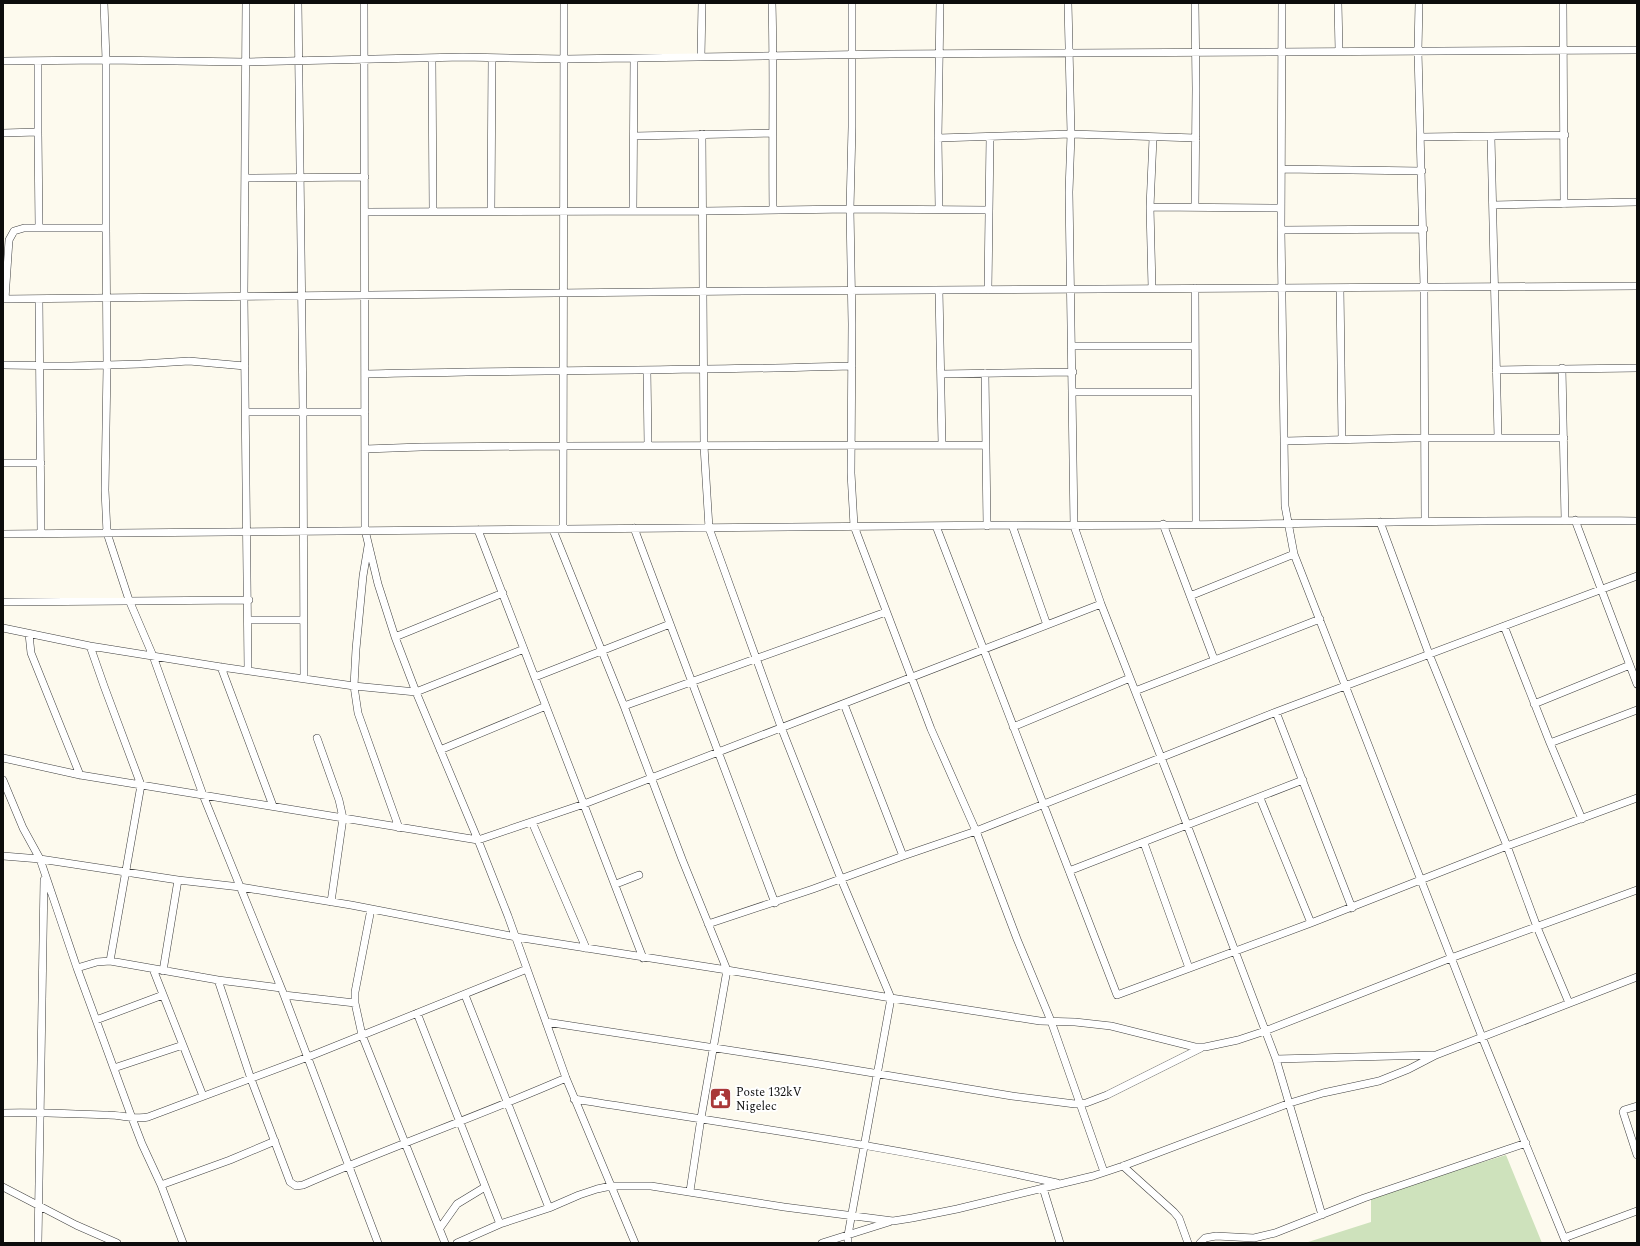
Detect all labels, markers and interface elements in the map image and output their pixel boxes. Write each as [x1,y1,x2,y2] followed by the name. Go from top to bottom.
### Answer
[736,1083,802,1116] place label: Poste 132kV Nigelec
[708,1086,734,1112] public building icon: Poste 132kV Nigelec

